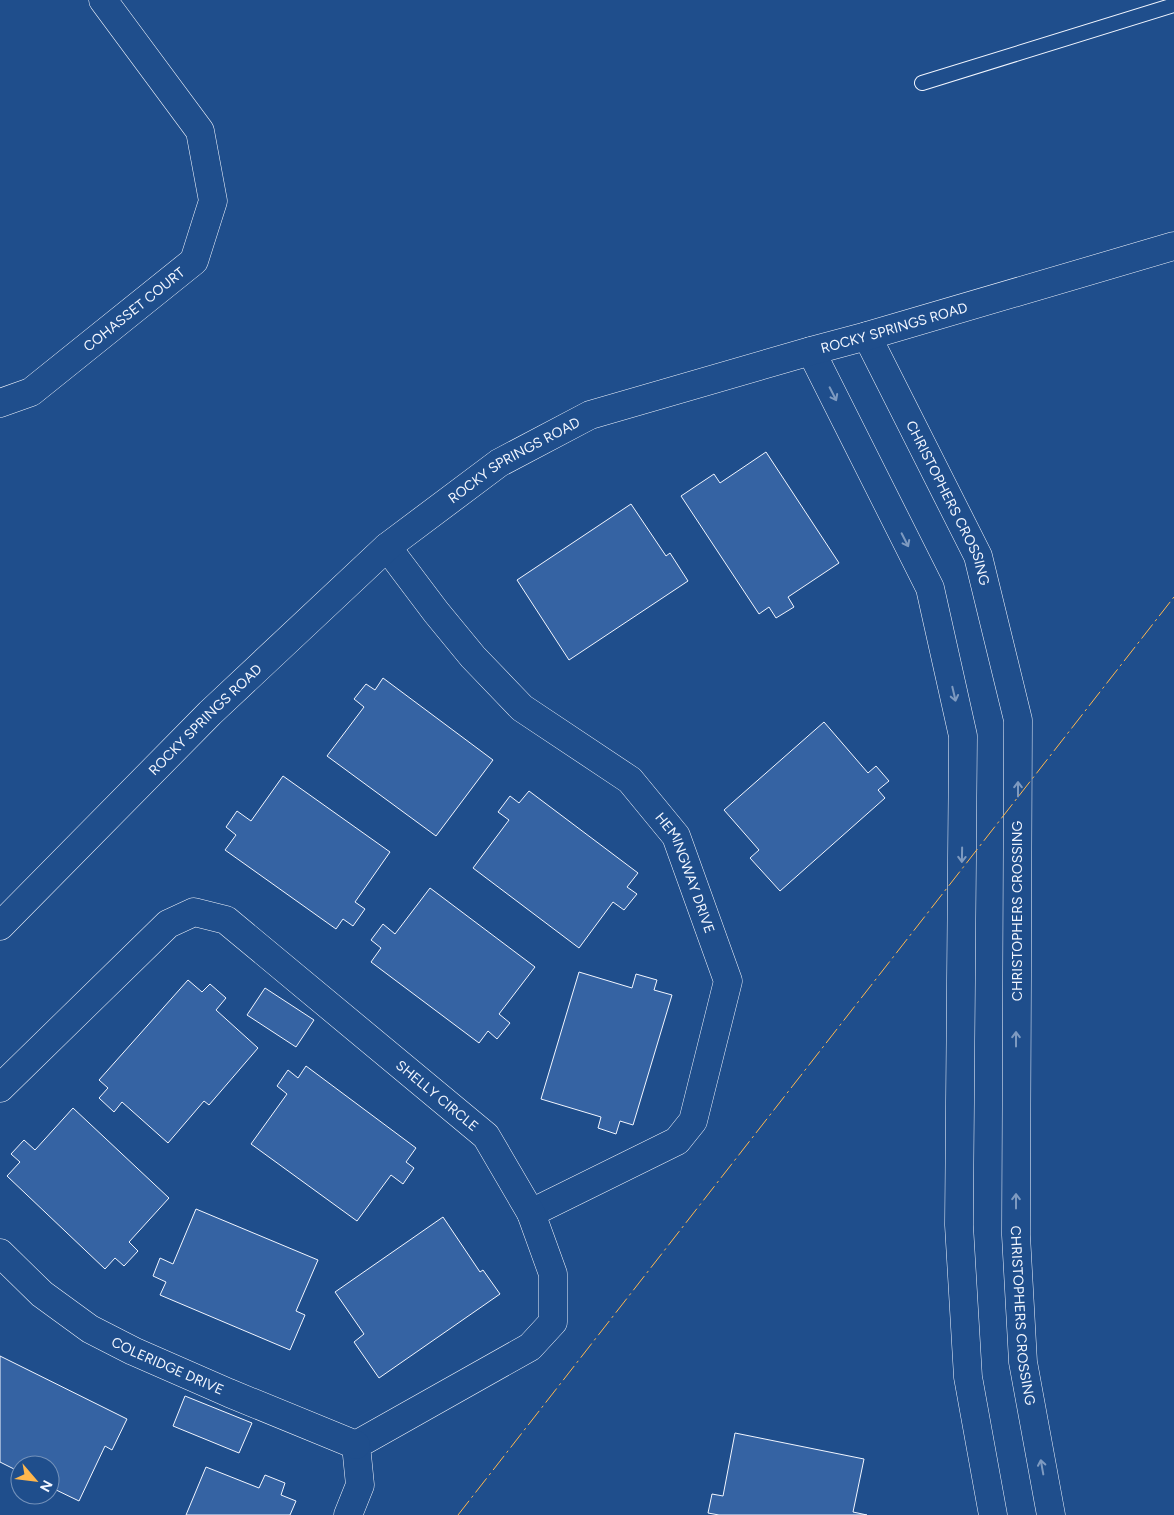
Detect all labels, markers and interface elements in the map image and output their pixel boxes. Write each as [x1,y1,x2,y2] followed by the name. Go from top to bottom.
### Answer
[80,264,189,355] street label: COHASSET COURT
[819,299,970,357] street label: ROCKY SPRINGS ROAD
[829,386,838,401] one-way arrow
[445,414,583,507] street label: ROCKY SPRINGS ROAD
[902,418,993,587] street label: CHRISTOPHERS CROSSING
[901,532,911,547] one-way arrow
[145,661,266,779] street label: ROCKY SPRINGS ROAD
[950,685,959,701] one-way arrow
[1013,781,1023,798] one-way arrow
[651,809,718,936] street label: HEMINGWAY DRIVE
[1009,821,1026,1001] street label: CHRISTOPHERS CROSSING
[957,846,967,863] one-way arrow
[1011,1031,1021,1048] one-way arrow
[392,1057,482,1135] street label: SHELLY CIRCLE
[1011,1194,1021,1210] one-way arrow
[1007,1226,1039,1407] street label: CHRISTOPHERS CROSSING
[108,1333,226,1399] street label: COLERIDGE DRIVE
[10,1455,60,1505] north arrow
[1036,1459,1046,1475] one-way arrow
[36,1477,56,1495] text: N

